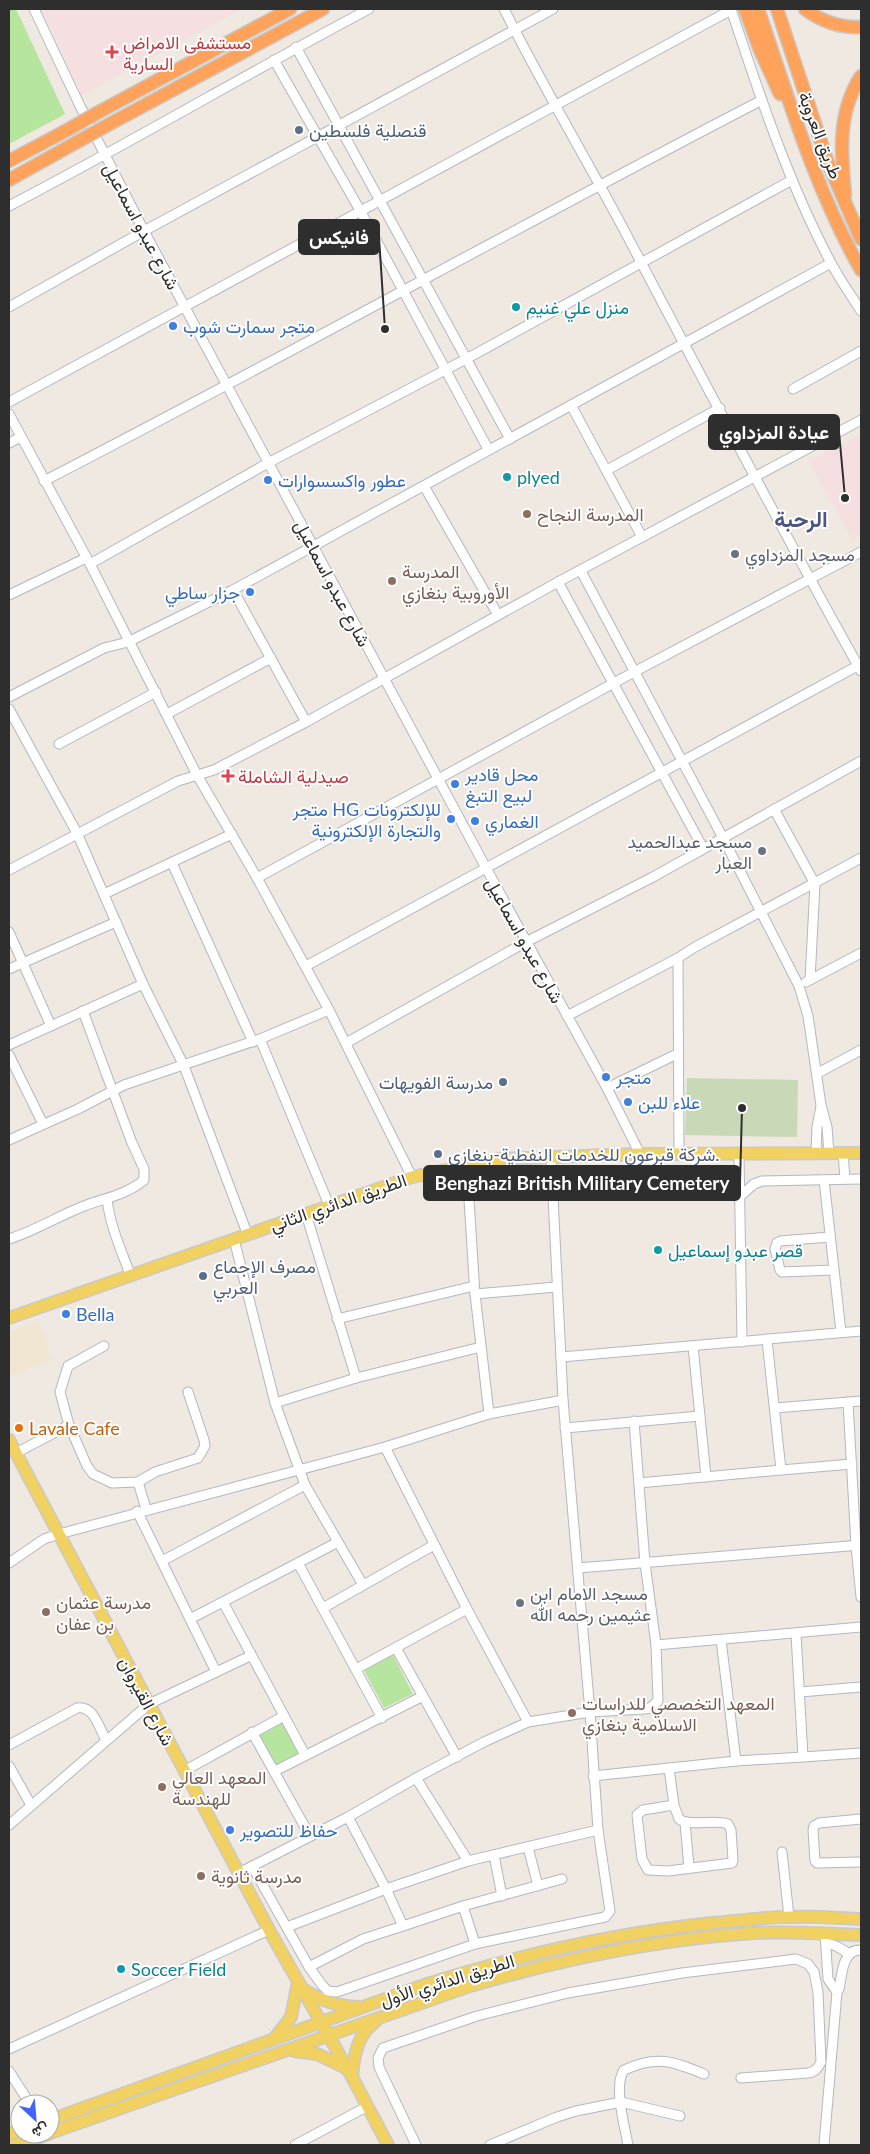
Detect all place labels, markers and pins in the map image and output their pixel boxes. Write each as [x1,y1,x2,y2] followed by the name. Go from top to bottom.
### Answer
[123,31,251,75] place label: مستشفى الامراض السارية
[105,45,119,59] marker: مستشفى الامراض السارية
[309,119,426,142] place label: قنصلية فلسطين
[293,124,305,136] marker: قنصلية فلسطين
[299,220,379,254] callout: فانيكس
[526,296,629,323] place label: منزل علي غنيم
[510,301,522,313] marker: منزل علي غنيم
[183,315,315,338] place label: متجر سمارت شوب
[167,320,179,332] marker: متجر سمارت شوب
[709,415,839,449] callout: عيادة المزداوي
[517,466,560,488] place label: plyed
[278,469,406,492] place label: عطور واكسسوارات
[501,471,513,483] marker: plyed
[262,474,274,486] marker: عطور واكسسوارات
[537,503,644,527] place label: المدرسة النجاح
[521,508,533,520] marker: المدرسة النجاح
[745,543,855,570] place label: مسجد المزداوي
[729,548,741,560] marker: مسجد المزداوي
[402,560,509,608] place label: المدرسة الأوروبية بنغازي
[386,575,398,587] marker: المدرسة الأوروبية بنغازي
[165,581,240,608] place label: جزار ساطي
[244,586,256,598] marker: جزار ساطي
[464,763,538,808] place label: محل قادير لبيع التبغ
[238,765,349,787] place label: صيدلية الشاملة
[222,770,234,782] marker: صيدلية الشاملة
[449,778,461,790] marker: محل قادير لبيع التبغ
[291,798,441,843] place label: متجر HG للإلكترونات والتجارة الإلكترونية
[485,810,539,837] place label: الغماري
[445,813,457,825] marker: متجر HG للإلكترونات والتجارة الإلكترونية
[469,815,481,827] marker: الغماري
[628,830,752,874] place label: مسجد عبدالحميد العبار
[756,845,768,857] marker: مسجد عبدالحميد العبار
[615,1066,651,1089] place label: متجر
[379,1071,493,1094] place label: مدرسة الفويهات
[600,1071,612,1083] marker: متجر
[497,1076,509,1088] marker: مدرسة الفويهات
[638,1091,700,1114] place label: علاء للبن
[622,1096,634,1108] marker: علاء للبن
[448,1143,720,1170] place label: شركة قبرعون للخدمات النفطية-بنغازي.
[432,1148,444,1160] marker: شركة قبرعون للخدمات النفطية-بنغازي.
[424,1166,740,1200] callout: Benghazi British Military Cemetery
[668,1239,803,1263] place label: قصر عبدو إسماعيل
[652,1244,664,1256] marker: قصر عبدو إسماعيل
[213,1255,316,1303] place label: مصرف الإجماع العربي
[197,1270,209,1282] marker: مصرف الإجماع العربي
[76,1303,114,1325] place label: Bella
[60,1308,72,1320] marker: Bella
[29,1417,120,1439] place label: Lavale Cafe
[13,1422,25,1434] marker: Lavale Cafe
[530,1582,651,1626] place label: مسجد الامام ابن عثيمين رحمه الله
[56,1591,151,1635] place label: مدرسة عثمان بن عفان
[514,1597,526,1609] marker: مسجد الامام ابن عثيمين رحمه الله
[40,1606,52,1618] marker: مدرسة عثمان بن عفان
[582,1692,775,1740] place label: المعهد التخصصي للدراسات الاسلامية بنغازي
[566,1707,578,1719] marker: المعهد التخصصي للدراسات الاسلامية بنغازي
[172,1766,266,1810] place label: المعهد العالي للهندسة
[156,1781,168,1793] marker: المعهد العالي للهندسة
[239,1819,338,1842] place label: حفاظ للتصوير
[224,1824,236,1836] marker: حفاظ للتصوير
[211,1865,302,1888] place label: مدرسة ثانوية
[195,1870,207,1882] marker: مدرسة ثانوية
[131,1958,226,1980] place label: Soccer Field
[115,1963,127,1975] marker: Soccer Field

